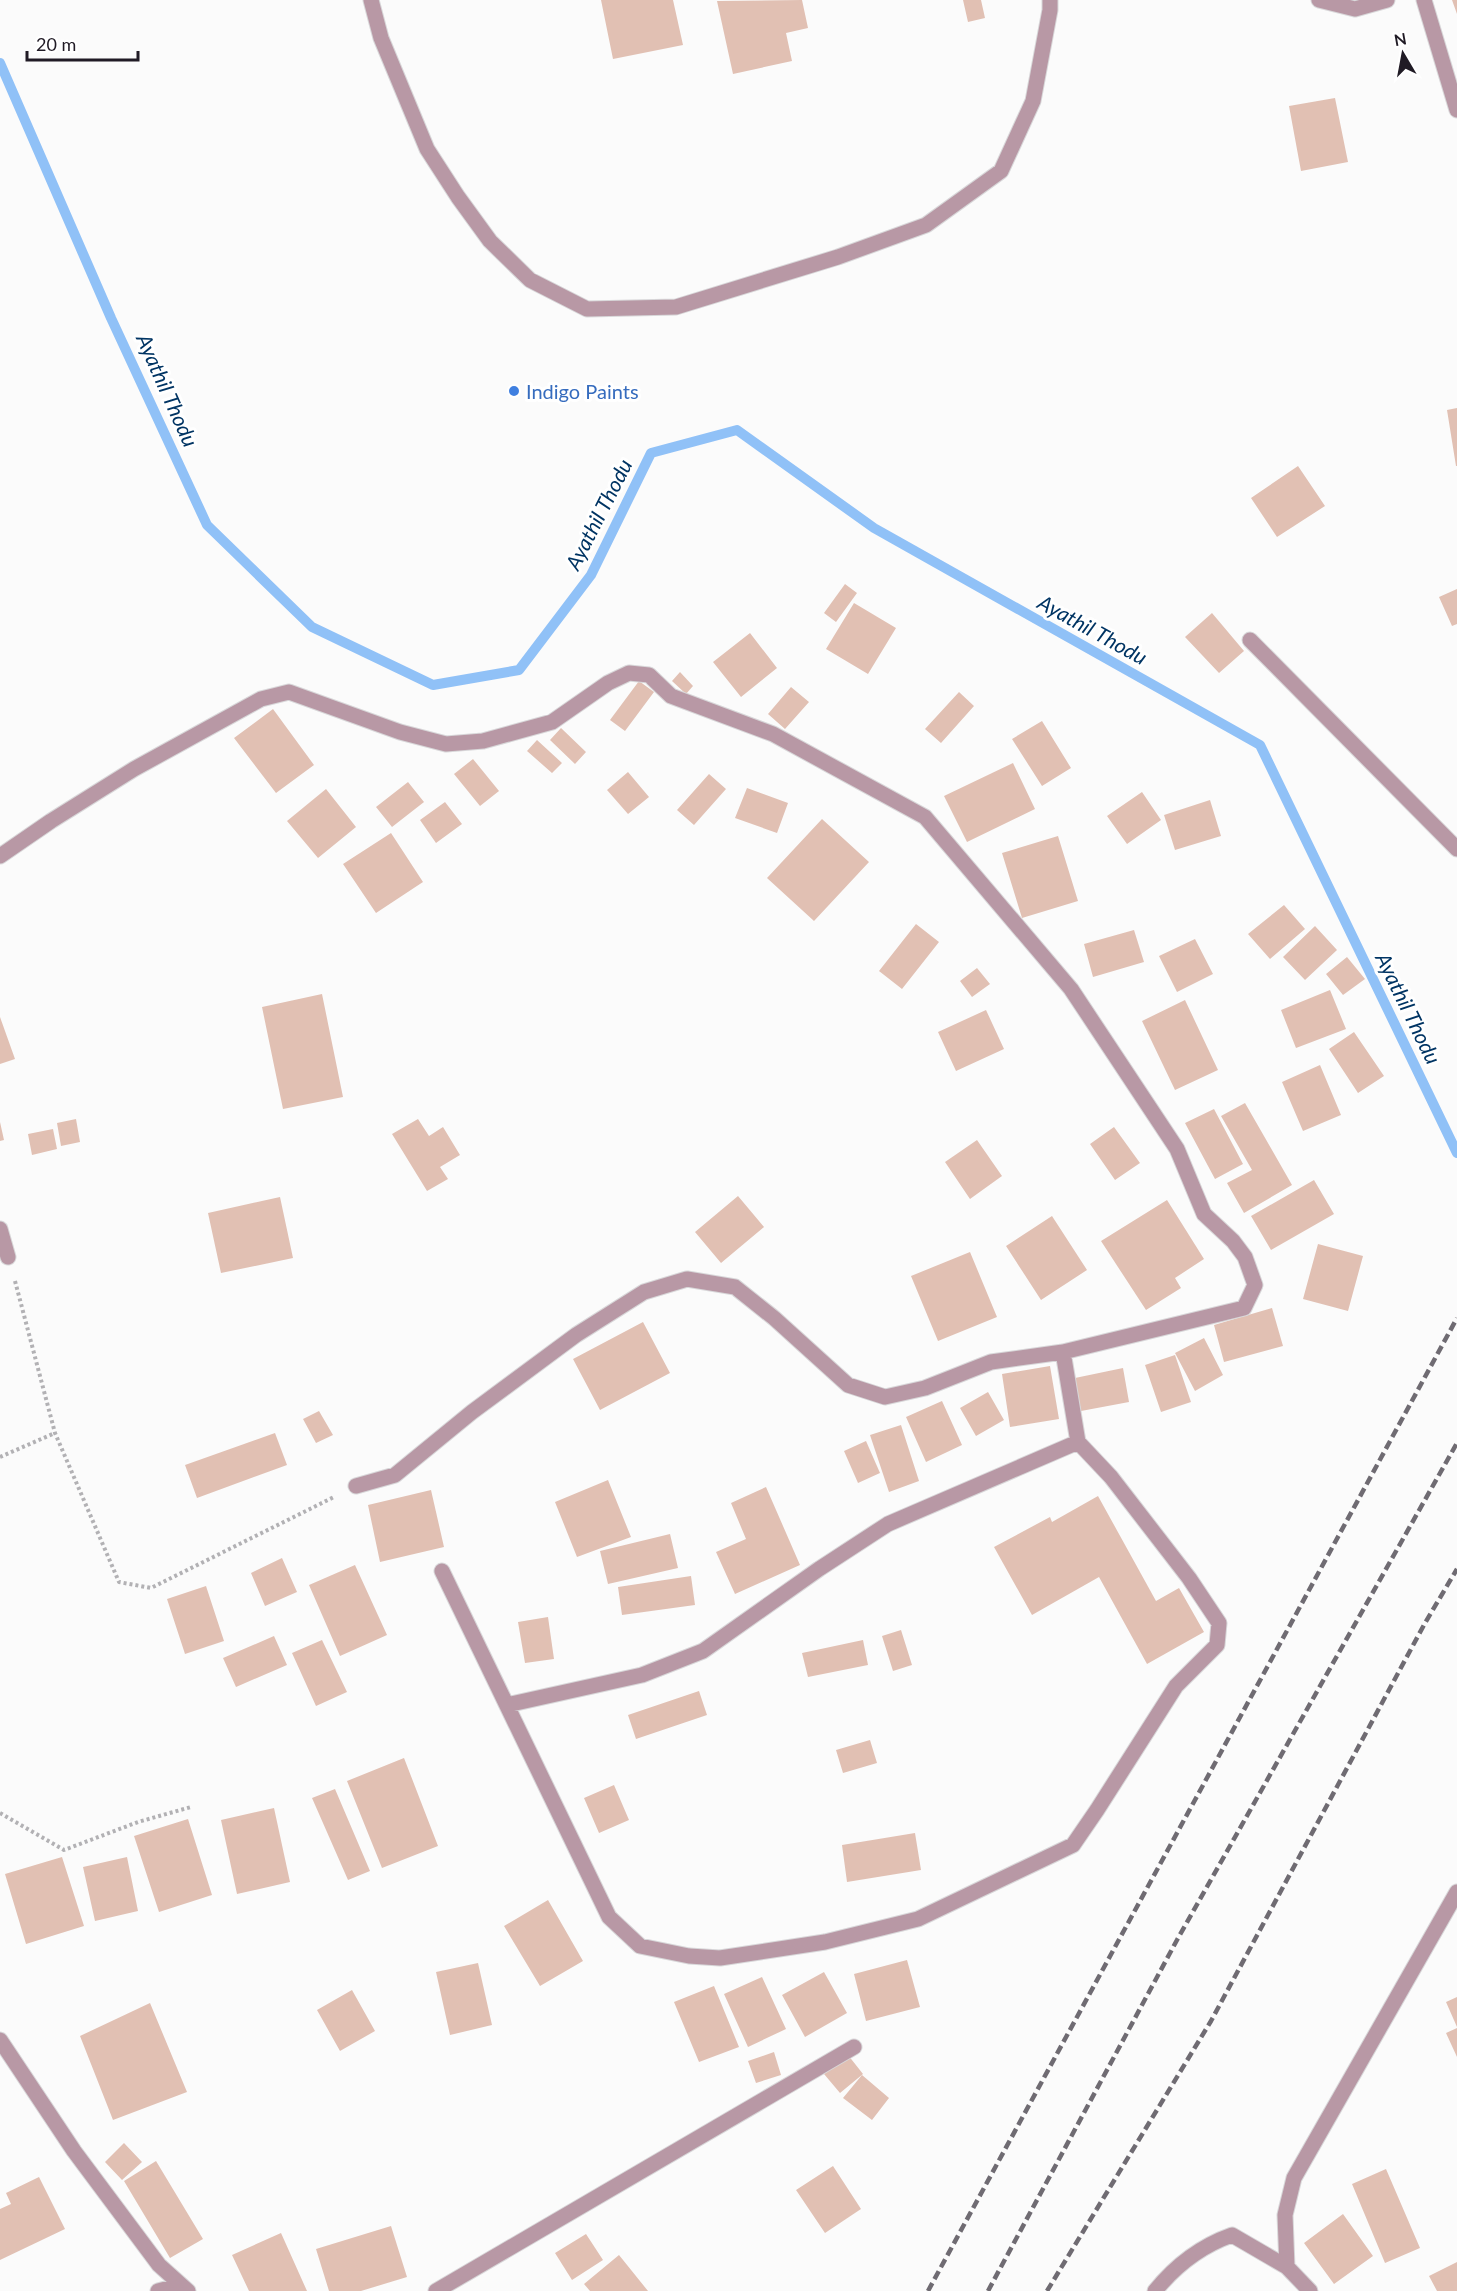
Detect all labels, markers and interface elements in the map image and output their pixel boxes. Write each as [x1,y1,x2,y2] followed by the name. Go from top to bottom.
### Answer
[27,24,138,62] scale bar
[1373,24,1433,84] north arrow
[1393,28,1408,49] text: N
[36,33,76,55] text: 20 m
[132,329,204,450] water label: Ayathil Thodu
[526,379,639,403] place label: Indigo Paints
[507,384,521,398] marker: Indigo Paints
[559,454,637,574] water label: Ayathil Thodu
[1033,588,1152,669] water label: Ayathil Thodu
[1371,947,1447,1068] water label: Ayathil Thodu

